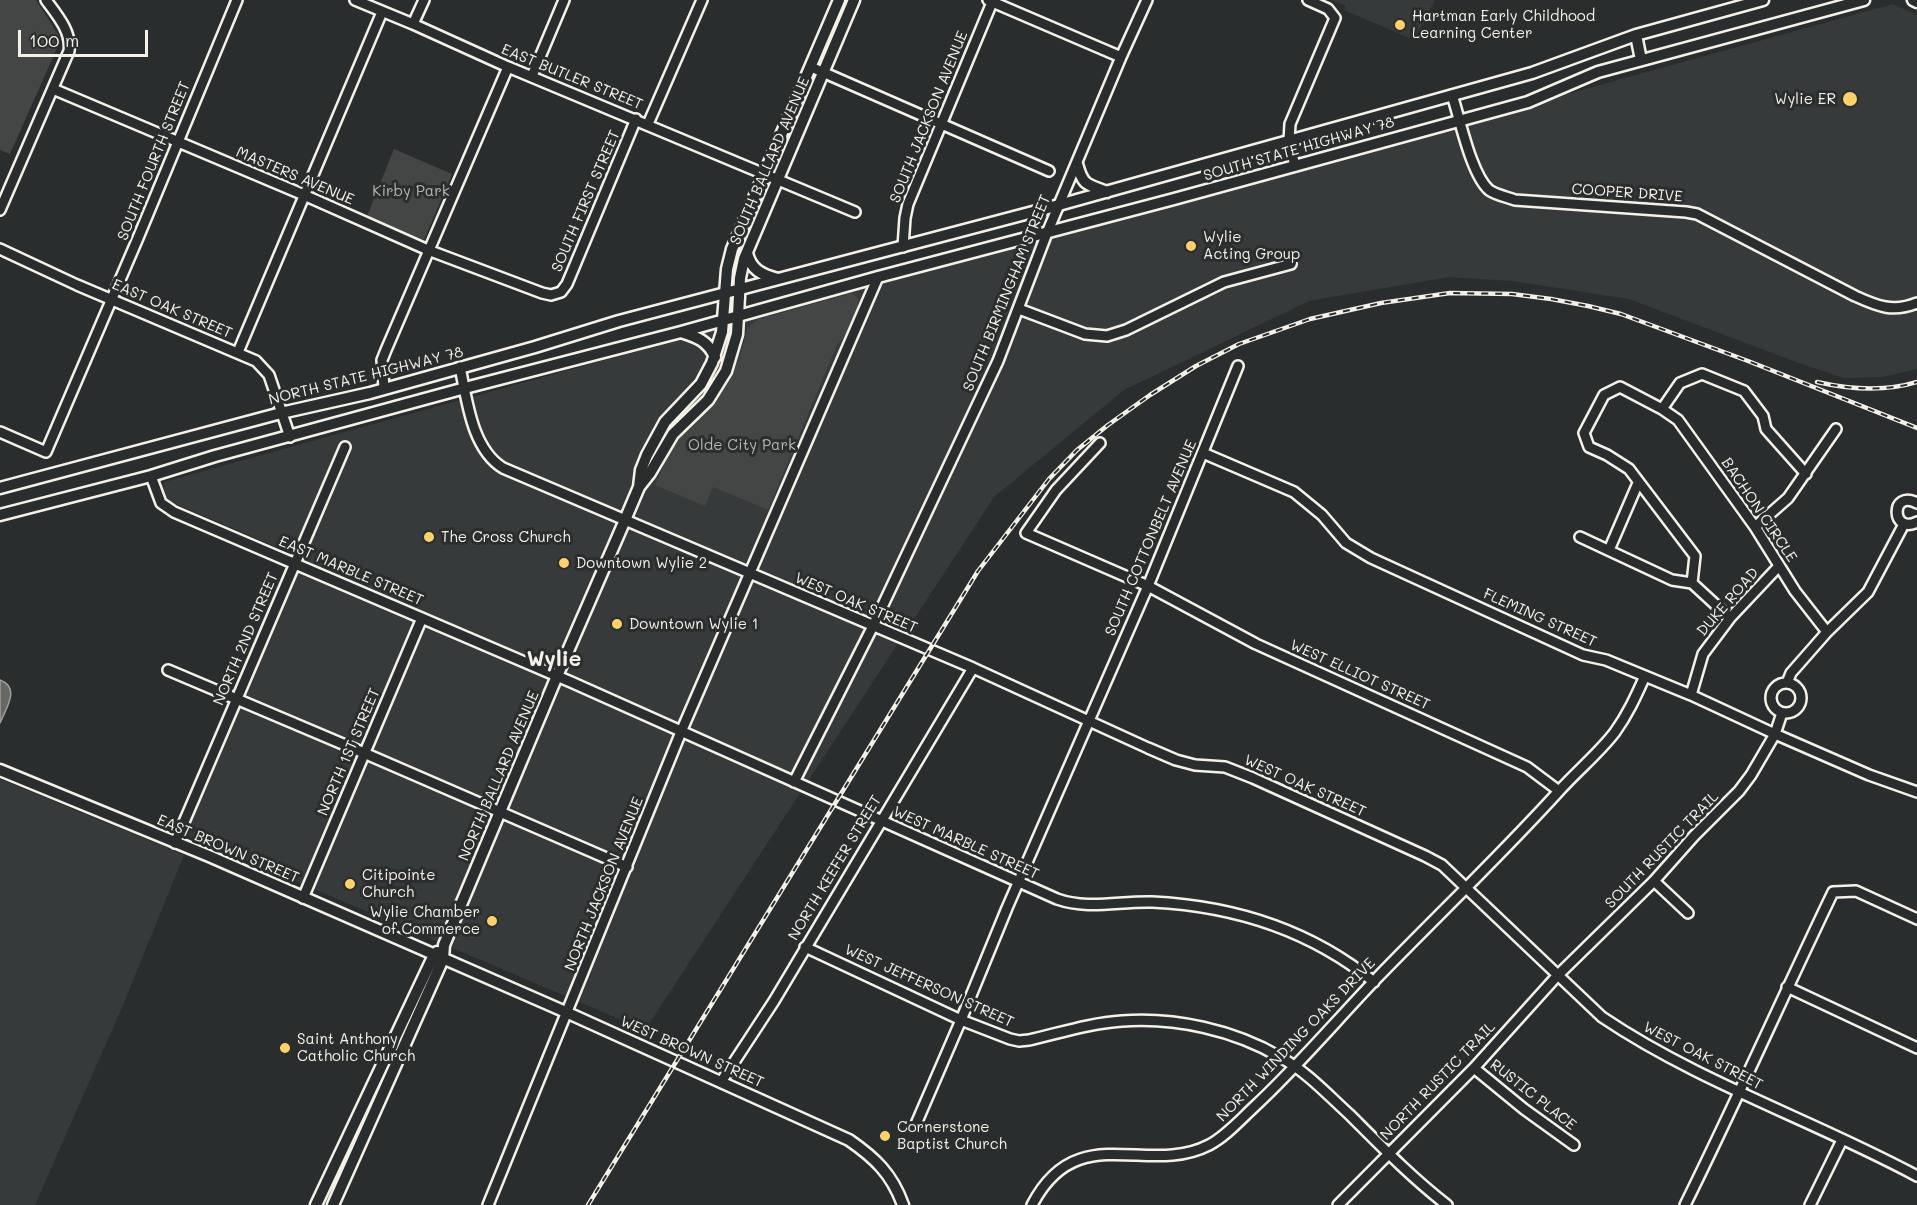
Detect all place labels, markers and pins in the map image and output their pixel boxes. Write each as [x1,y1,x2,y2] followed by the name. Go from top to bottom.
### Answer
[1412,7,1595,42] place label: Hartman Early Childhood Learning Center
[1393,18,1407,32] marker: Hartman Early Childhood Learning Center
[1774,90,1836,108] place label: Wylie ER
[1841,90,1859,108] marker: Wylie ER
[1203,228,1300,263] place label: Wylie Acting Group
[1184,239,1198,253] marker: Wylie Acting Group
[441,528,571,546] place label: The Cross Church
[422,530,436,544] marker: The Cross Church
[576,554,707,572] place label: Downtown Wylie 2
[557,556,571,570] marker: Downtown Wylie 2
[629,615,759,633] place label: Downtown Wylie 1
[610,617,624,631] marker: Downtown Wylie 1
[362,866,435,901] place label: Citipointe Church
[343,877,357,891] marker: Citipointe Church
[370,903,480,938] place label: Wylie Chamber of Commerce
[485,914,499,928] marker: Wylie Chamber of Commerce
[297,1030,415,1065] place label: Saint Anthony Catholic Church
[278,1041,292,1055] marker: Saint Anthony Catholic Church
[897,1118,1007,1153] place label: Cornerstone Baptist Church
[878,1129,892,1143] marker: Cornerstone Baptist Church

